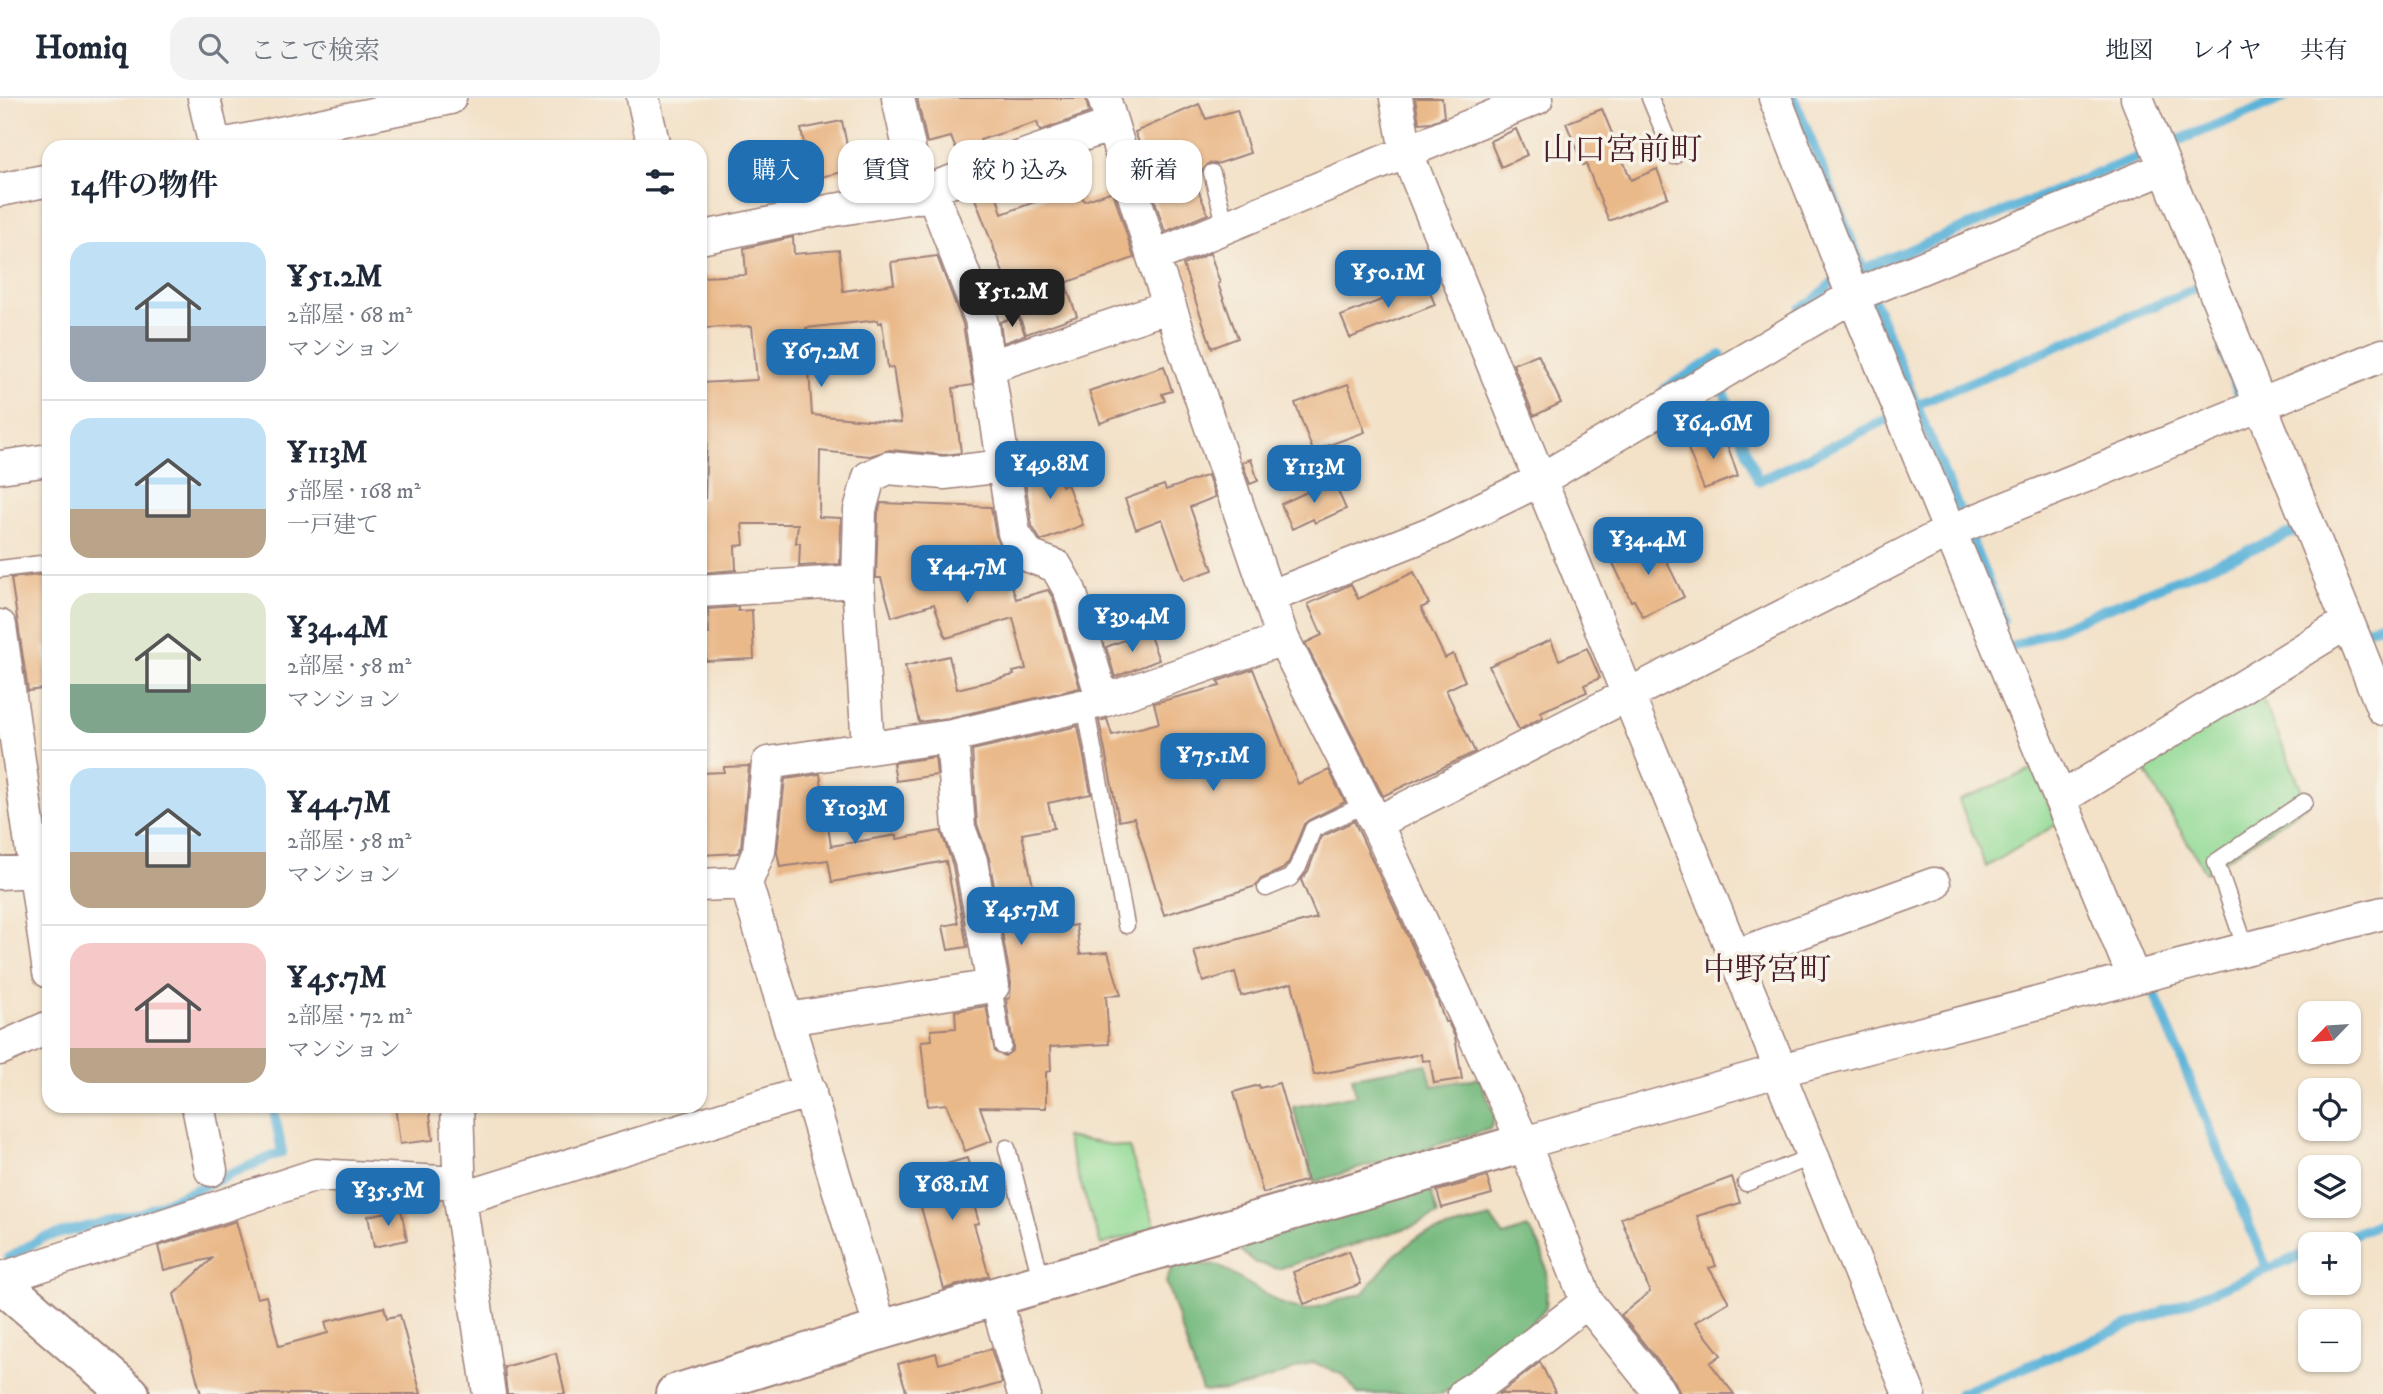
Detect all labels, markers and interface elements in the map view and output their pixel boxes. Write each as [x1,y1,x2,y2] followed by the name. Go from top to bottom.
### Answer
[170,17,660,80] search box
[35,28,128,69] text: Homiq
[194,29,232,67] icon: search
[250,35,380,68] text: ここで検索
[2105,36,2153,66] text: 地図
[2191,36,2262,66] text: レイヤ
[2300,36,2348,66] text: 共有
[1542,131,1702,171] district label: 山口宮前町
[728,140,824,203] chip: 購入
[838,140,934,203] chip: 賃貸
[948,140,1092,203] chip: 絞り込み
[1106,140,1202,203] chip: 新着
[641,163,679,201] icon: filters
[70,168,218,205] text: 14件の物件
[1331,250,1445,310] pin: ¥50.1M
[1351,258,1425,287] text: ¥50.1M
[287,259,382,296] text: ¥51.2M
[126,270,210,354] icon: home
[955,270,1069,329] pin: ¥51.2M
[975,277,1049,306] text: ¥51.2M
[287,301,412,330] text: 2部屋 · 68 m²
[764,330,878,389] pin: ¥67.2M
[287,335,401,364] text: マンション
[782,337,860,366] text: ¥67.2M
[1656,402,1770,461] pin: ¥64.6M
[1673,409,1753,438] text: ¥64.6M
[287,435,368,472] text: ¥113M
[993,442,1107,501] pin: ¥49.8M
[126,446,210,530] icon: home
[1265,446,1363,505] pin: ¥113M
[1011,449,1089,478] text: ¥49.8M
[1283,453,1345,482] text: ¥113M
[287,477,421,506] text: 5部屋 · 168 m²
[287,511,379,540] text: 一戸建て
[1591,518,1705,577] pin: ¥34.4M
[1609,525,1687,554] text: ¥34.4M
[910,546,1024,605] pin: ¥44.7M
[927,553,1007,582] text: ¥44.7M
[1075,594,1189,654] pin: ¥39.4M
[1094,602,1170,631] text: ¥39.4M
[287,610,388,647] text: ¥34.4M
[126,621,210,705] icon: home
[287,652,412,681] text: 2部屋 · 58 m²
[287,686,401,715] text: マンション
[1156,734,1270,793] pin: ¥75.1M
[1176,741,1250,770] text: ¥75.1M
[287,785,391,822] text: ¥44.7M
[806,786,904,846] pin: ¥103M
[822,794,888,823] text: ¥103M
[126,796,210,880] icon: home
[287,827,412,856] text: 2部屋 · 58 m²
[287,861,401,890] text: マンション
[964,888,1078,947] pin: ¥45.7M
[983,895,1059,924] text: ¥45.7M
[1703,951,1831,991] district label: 中野宮町
[287,960,387,997] text: ¥45.7M
[126,971,210,1055] icon: home
[2298,1001,2361,1064] north arrow
[2298,1001,2361,1372] map controls
[287,1002,412,1031] text: 2部屋 · 72 m²
[287,1036,401,1065] text: マンション
[2298,1078,2361,1141] button: locate
[2298,1155,2361,1218] button: layers
[895,1162,1009,1222] pin: ¥68.1M
[331,1168,445,1228] pin: ¥35.5M
[915,1170,989,1199] text: ¥68.1M
[352,1176,424,1205] text: ¥35.5M
[2298,1232,2361,1295] button: +
[2298,1309,2361,1372] button: −

